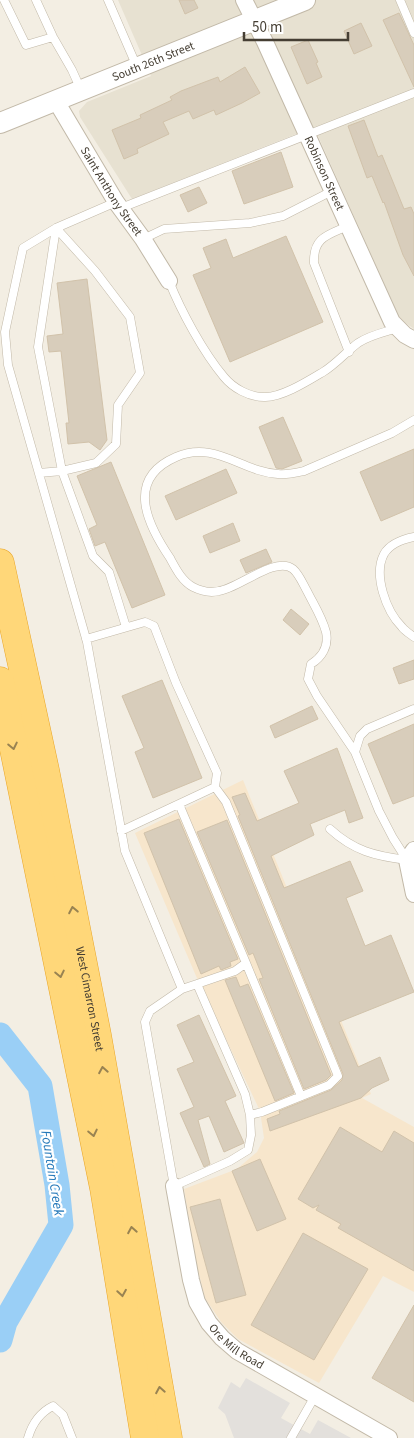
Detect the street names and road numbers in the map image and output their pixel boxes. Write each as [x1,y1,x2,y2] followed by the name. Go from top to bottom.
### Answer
[109,38,197,86] street label: South 26th Street
[300,133,348,213] street label: Robinson Street
[76,144,146,240] street label: Saint Anthony Street
[71,945,108,1053] street label: West Cimarron Street
[204,1320,267,1374] street label: Ore Mill Road

